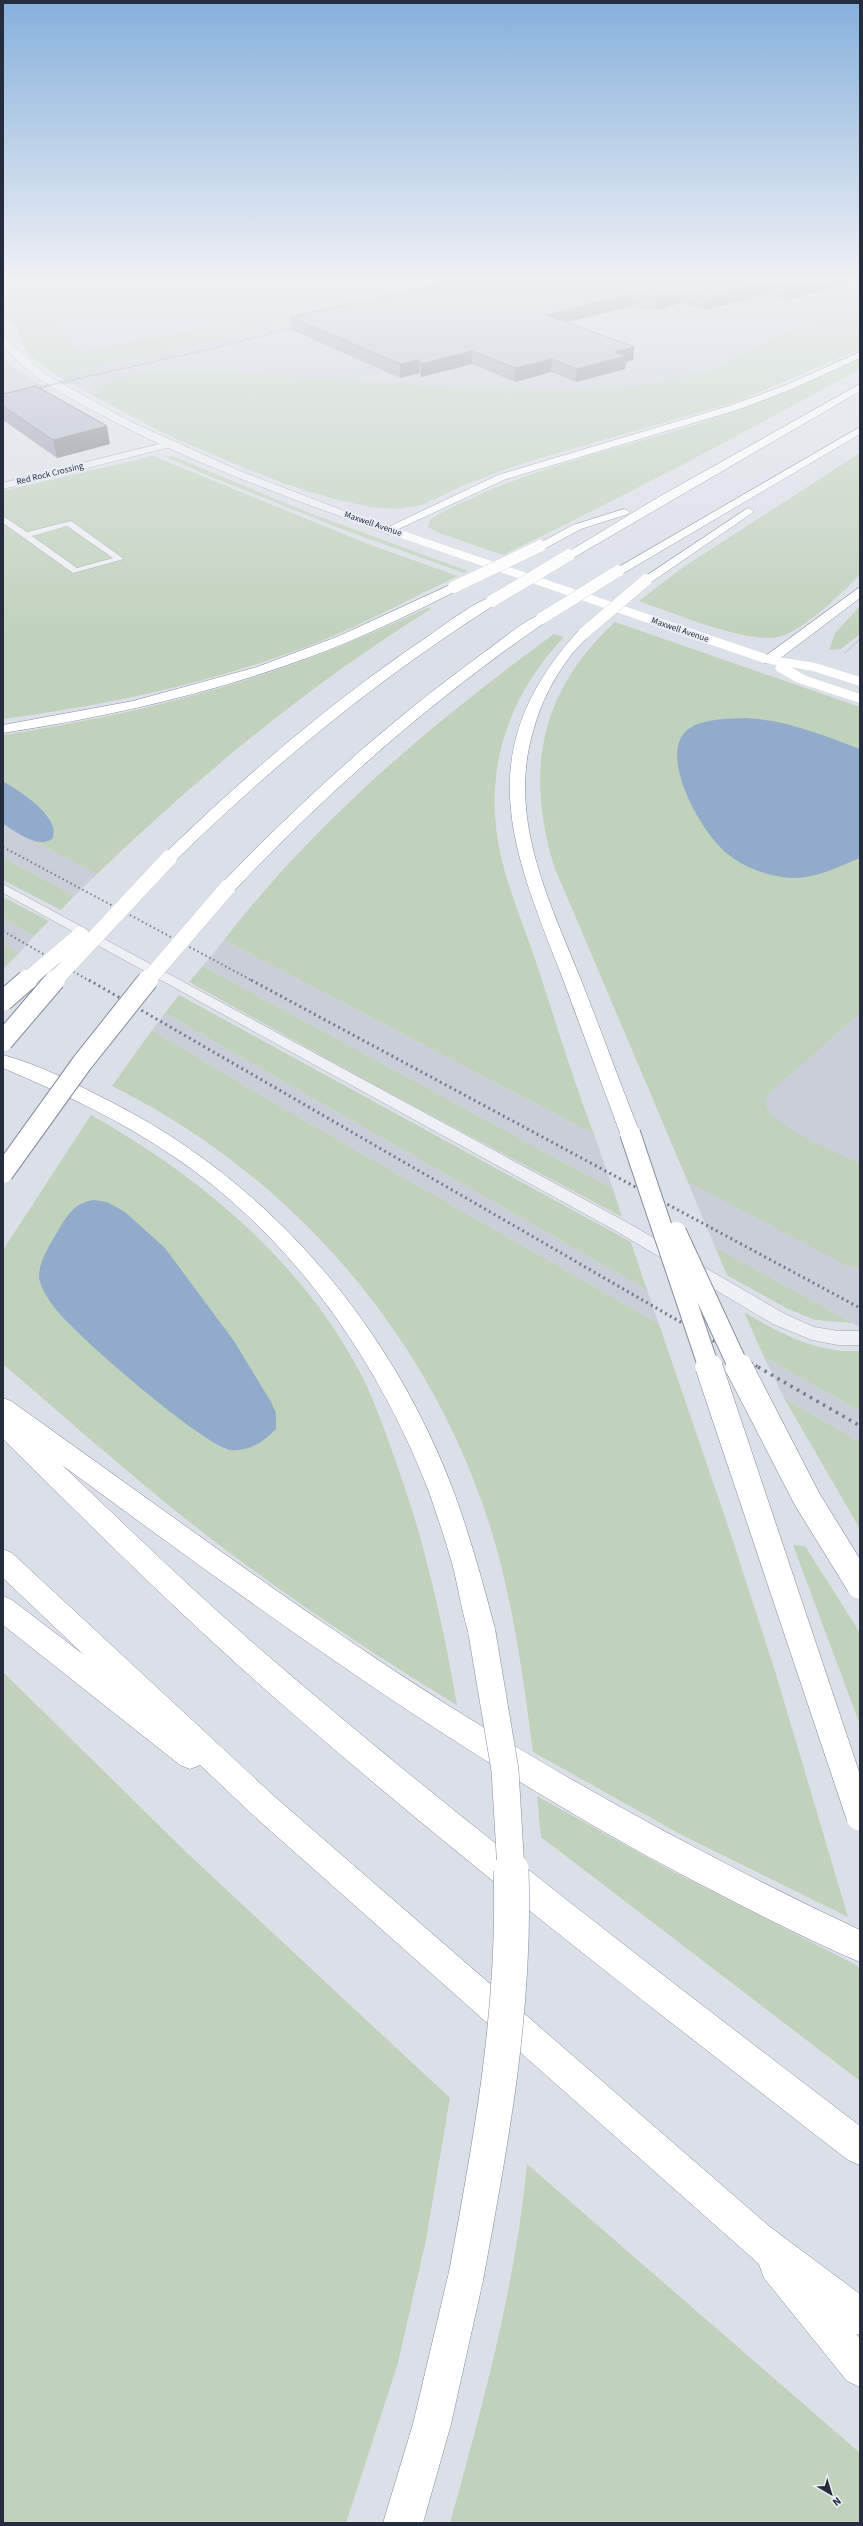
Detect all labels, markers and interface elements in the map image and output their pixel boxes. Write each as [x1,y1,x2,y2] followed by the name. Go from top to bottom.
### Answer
[15,459,85,489] street label: Red Rock Crossing
[342,508,404,540] street label: Maxwell Avenue
[649,614,711,646] street label: Maxwell Avenue
[811,2474,851,2514] north arrow
[829,2493,844,2510] text: N

